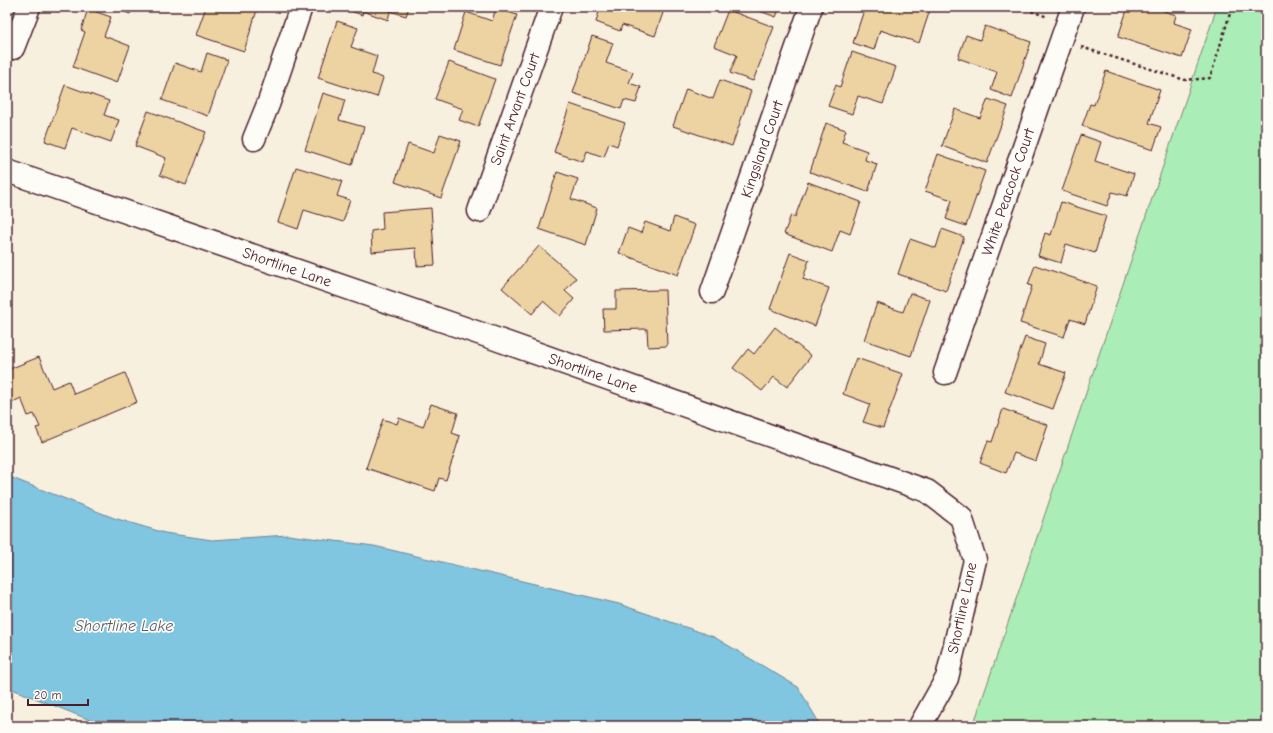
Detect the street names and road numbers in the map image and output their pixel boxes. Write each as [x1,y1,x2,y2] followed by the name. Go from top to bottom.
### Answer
[486,50,544,168] street label: Saint Arvant Court
[737,97,787,200] street label: Kingsland Court
[978,125,1038,258] street label: White Peacock Court
[240,243,334,291] street label: Shortline Lane
[546,349,640,397] street label: Shortline Lane
[944,560,981,655] street label: Shortline Lane

